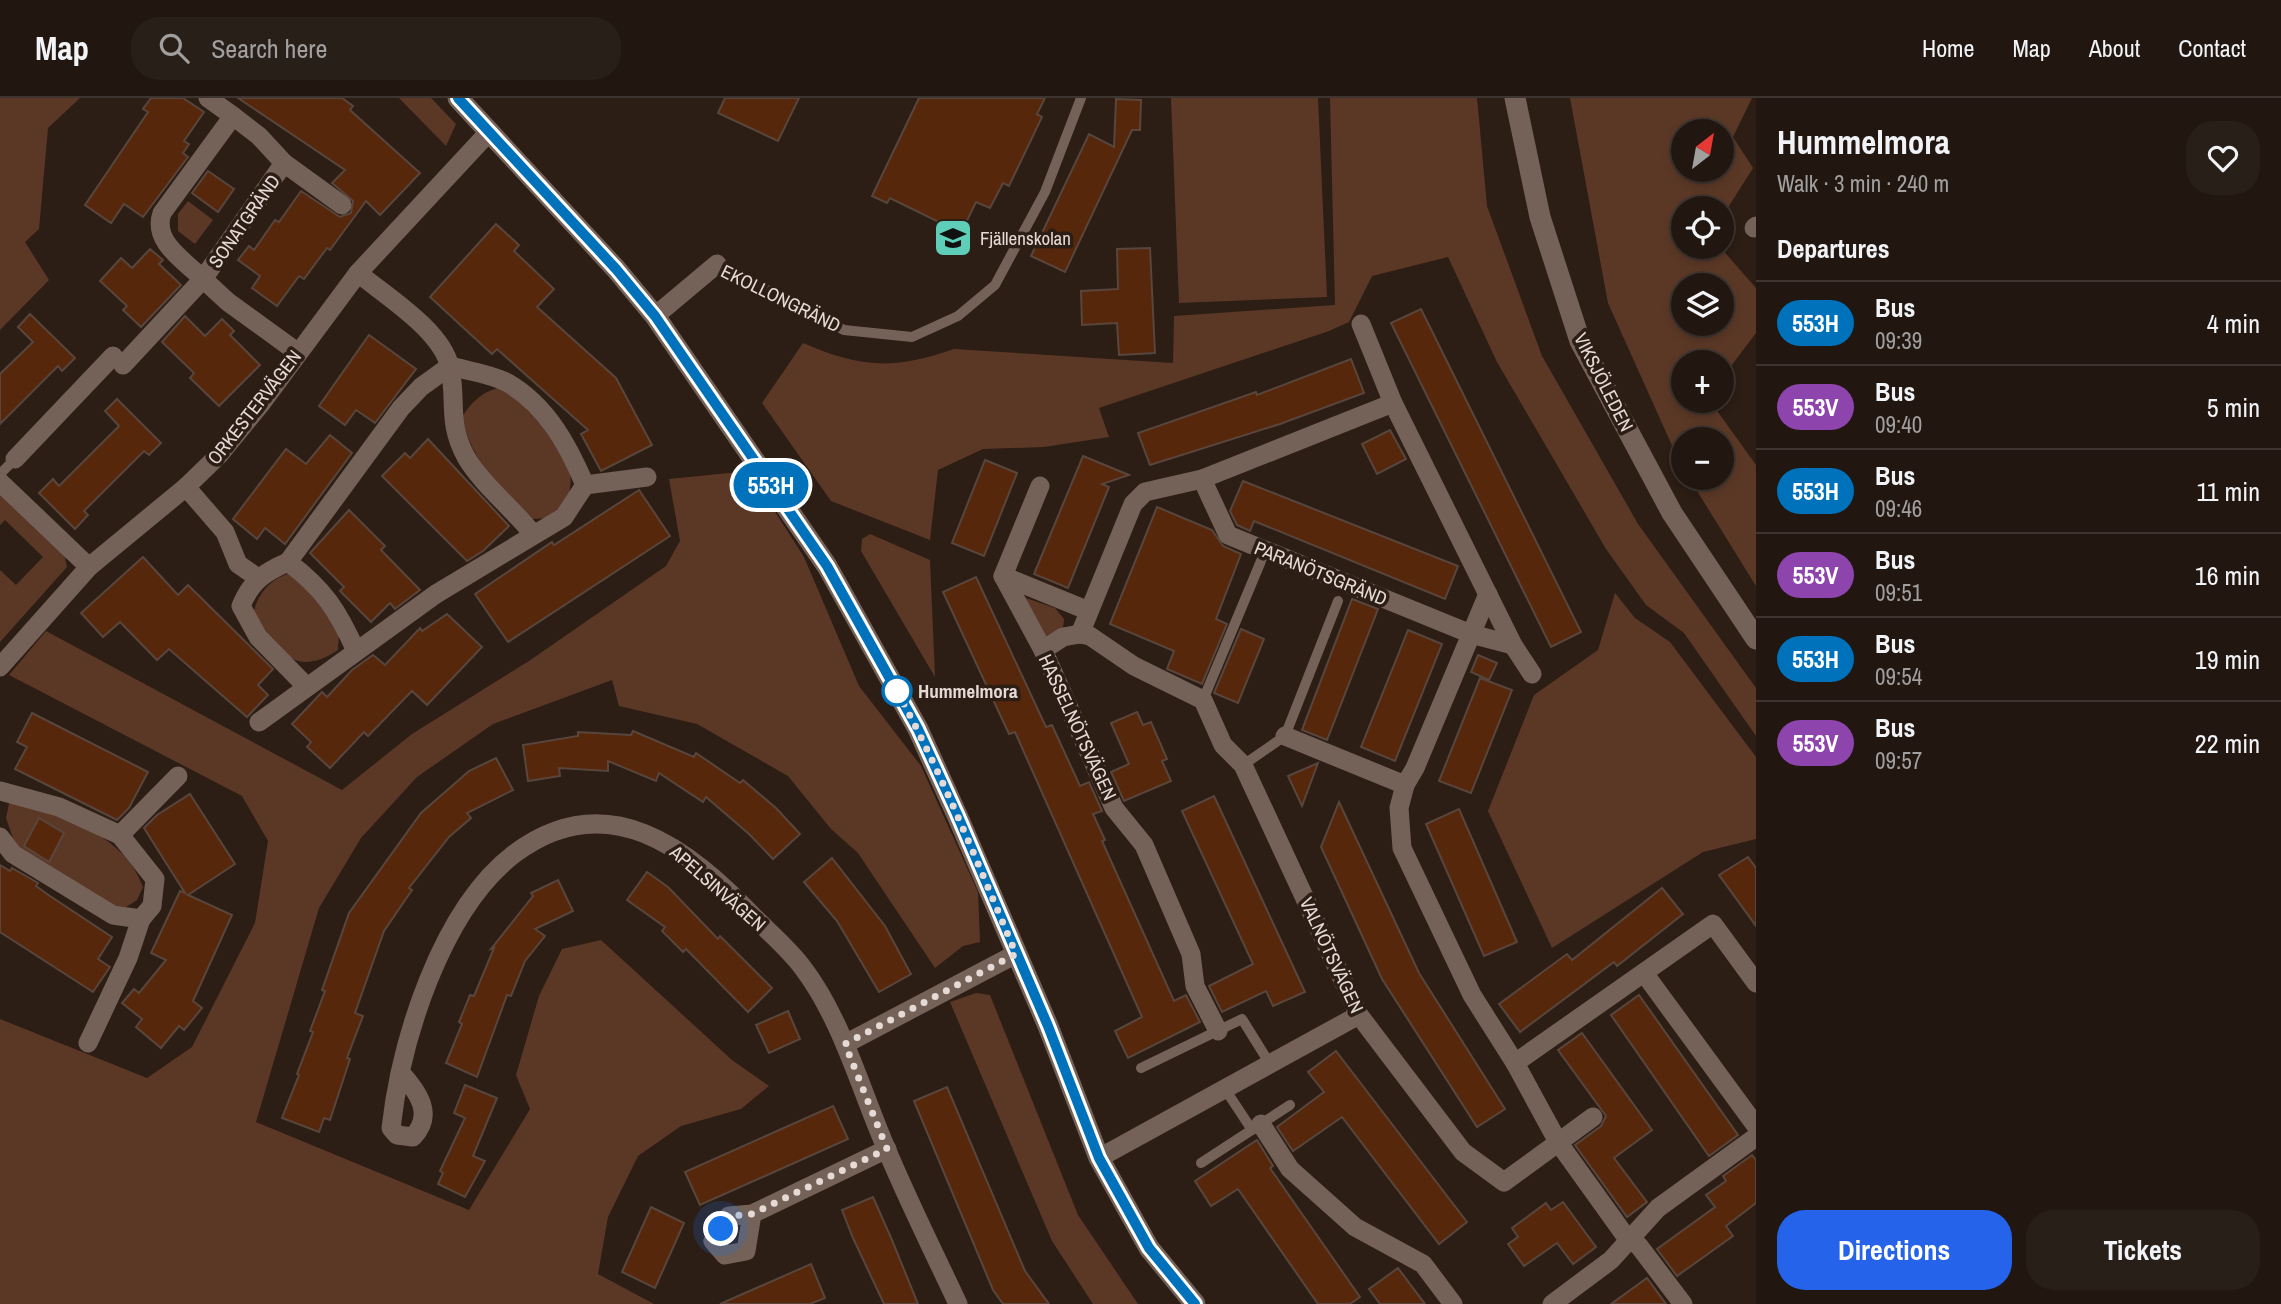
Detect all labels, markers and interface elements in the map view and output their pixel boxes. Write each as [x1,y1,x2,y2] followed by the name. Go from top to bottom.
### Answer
[131,17,621,80] search box
[35,26,89,70] text: Map
[155,29,193,67] icon: search
[211,31,327,66] text: Search here
[1922,32,1974,64] text: Home
[2012,32,2051,64] text: Map
[2089,32,2140,64] text: About
[2178,32,2246,64] text: Contact
[1671,119,1734,182] north arrow
[1671,119,1734,490] map controls
[1777,120,1950,164] text: Hummelmora
[2186,121,2260,195] button: heart
[1777,168,1949,199] text: Walk · 3 min · 240 m
[202,169,286,273] street label: SONATGRÄND
[1671,196,1734,259] button: locate
[932,217,974,259] school or university icon: Fjällenskolan
[980,225,1071,251] place label: Fjällenskolan
[1777,231,1890,266] text: Departures
[717,258,845,338] street label: EKOLLONGRÄND
[1671,273,1734,336] button: layers
[1875,290,1915,325] text: Bus
[2207,306,2260,341] text: 4 min
[1792,307,1839,339] text: 553H
[1875,325,1922,356] text: 09:39
[1568,328,1640,436] street label: VIKSJÖLEDEN
[201,344,307,470] street label: ORKESTERVÄGEN
[1671,350,1734,413] button: +
[1875,374,1915,409] text: Bus
[2207,390,2260,425] text: 5 min
[1793,391,1838,423] text: 553V
[1875,409,1922,440] text: 09:40
[1671,427,1734,490] button: −
[1875,458,1915,493] text: Bus
[722,462,820,508] line badge: 553H
[747,469,795,501] text: 553H
[2196,474,2260,509] text: 11 min
[1792,475,1839,507] text: 553H
[1875,493,1922,524] text: 09:46
[1251,535,1391,611] street label: PARANÖTSGRÄND
[1875,542,1915,577] text: Bus
[2195,558,2260,593] text: 16 min
[1793,559,1838,591] text: 553V
[1875,577,1922,608] text: 09:51
[1875,626,1915,661] text: Bus
[2195,642,2260,677] text: 19 min
[1792,643,1839,675] text: 553H
[1033,650,1123,804] street label: HASSELNÖTSVÄGEN
[1875,661,1922,692] text: 09:54
[882,676,912,706] marker: Hummelmora
[918,678,1018,704] place label: Hummelmora
[1875,710,1915,745] text: Bus
[2195,726,2260,761] text: 22 min
[1793,727,1838,759] text: 553V
[1875,745,1922,776] text: 09:57
[664,838,772,937] street label: APELSINVÄGEN
[1294,893,1370,1017] street label: VALNÖTSVÄGEN
[1777,1210,2012,1290] button: Directions
[2026,1210,2260,1290] button: Tickets
[703,1211,738,1246] your location

